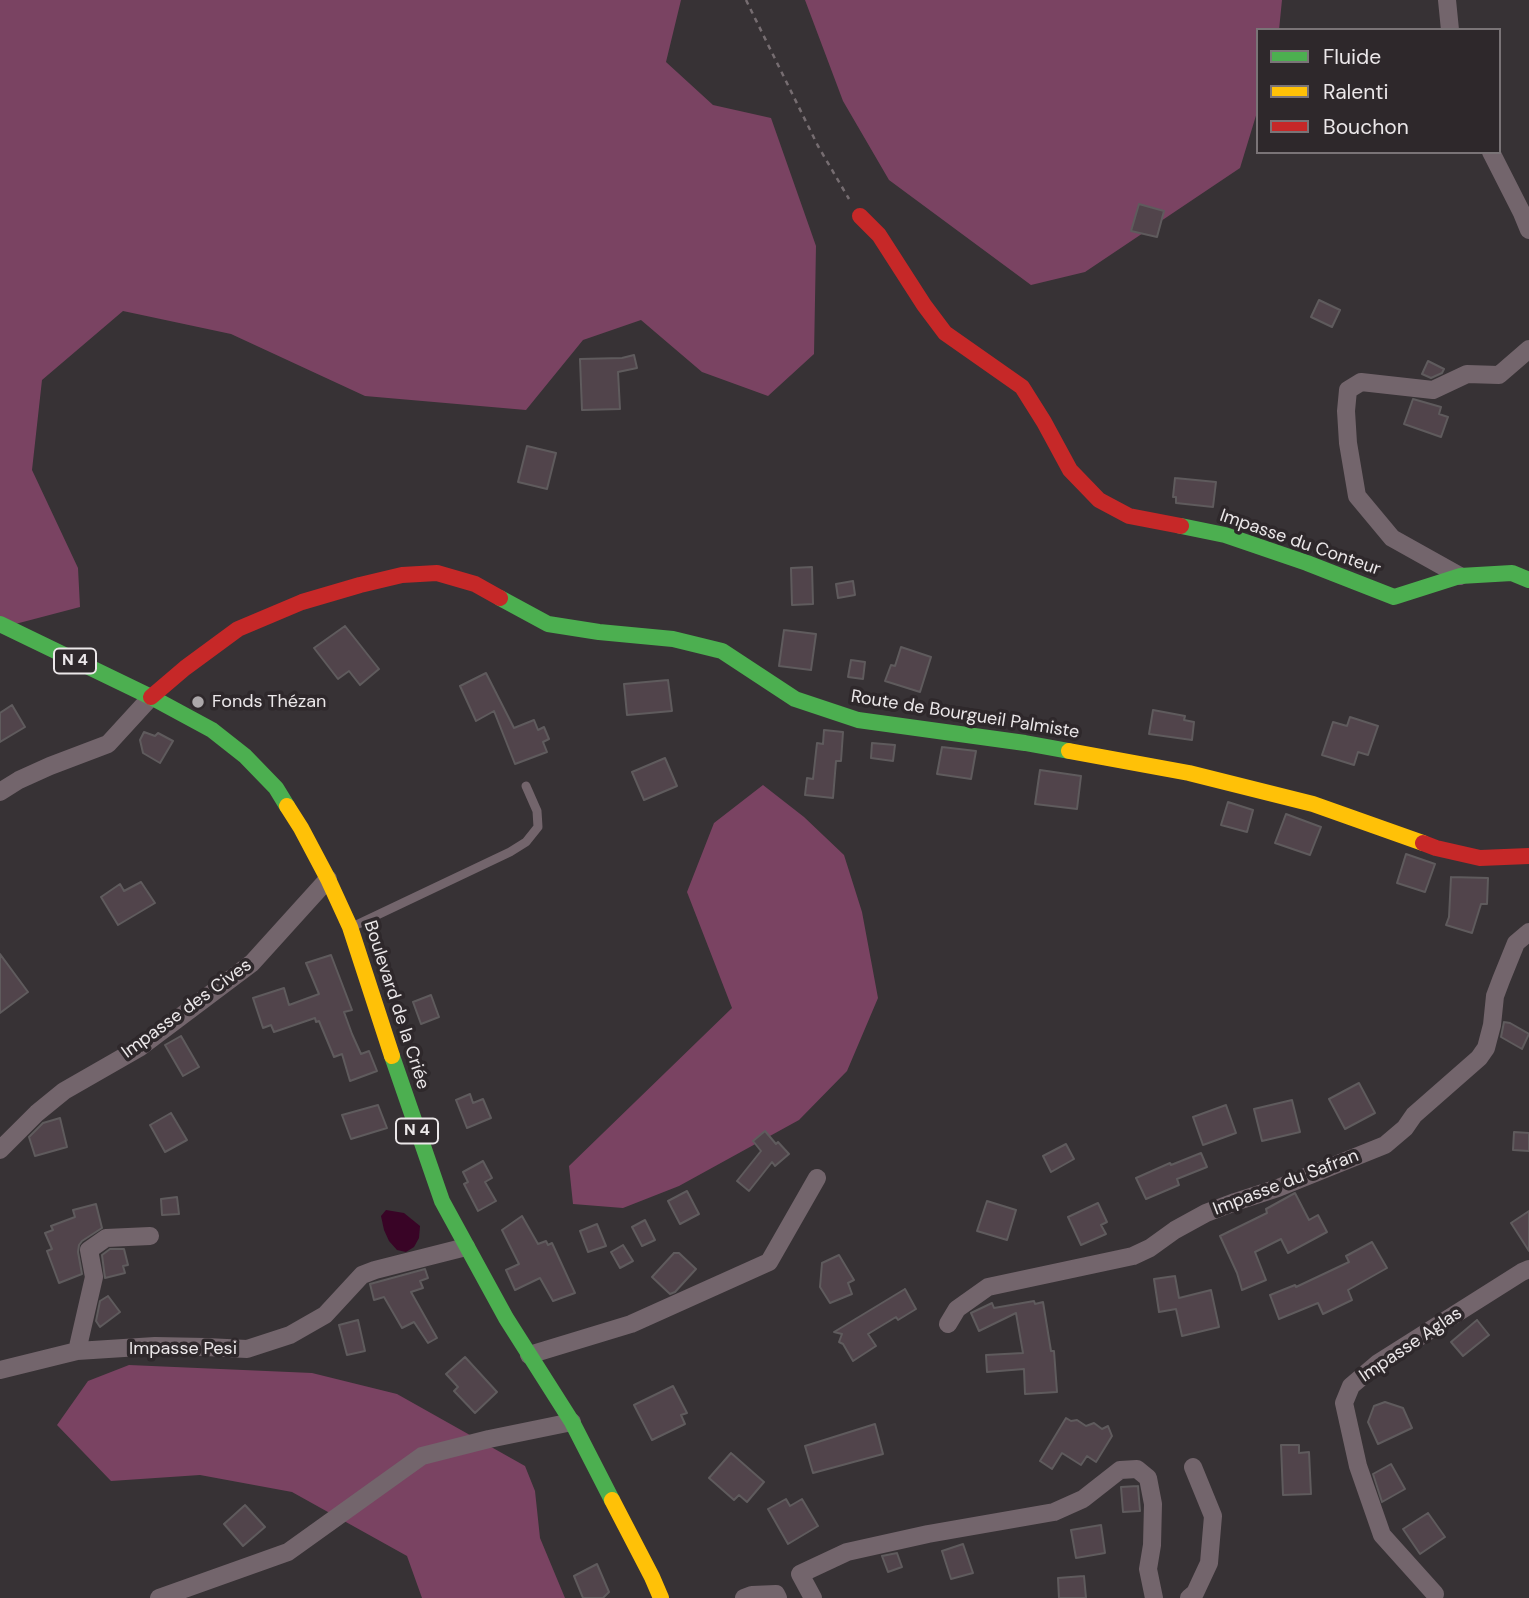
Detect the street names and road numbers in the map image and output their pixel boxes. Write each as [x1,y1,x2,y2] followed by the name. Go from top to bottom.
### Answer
[1217,505,1383,581] street label: Impasse du Conteur
[54,648,96,674] road number: N 4
[849,686,1081,744] street label: Route de Bourgueil Palmiste
[359,918,433,1092] street label: Boulevard de la Criée
[118,955,256,1063] street label: Impasse des Cives
[396,1119,438,1144] road number: N 4
[1210,1145,1362,1221] street label: Impasse du Safran
[1356,1303,1466,1387] street label: Impasse Aglas
[129,1338,237,1360] street label: Impasse Pesi

